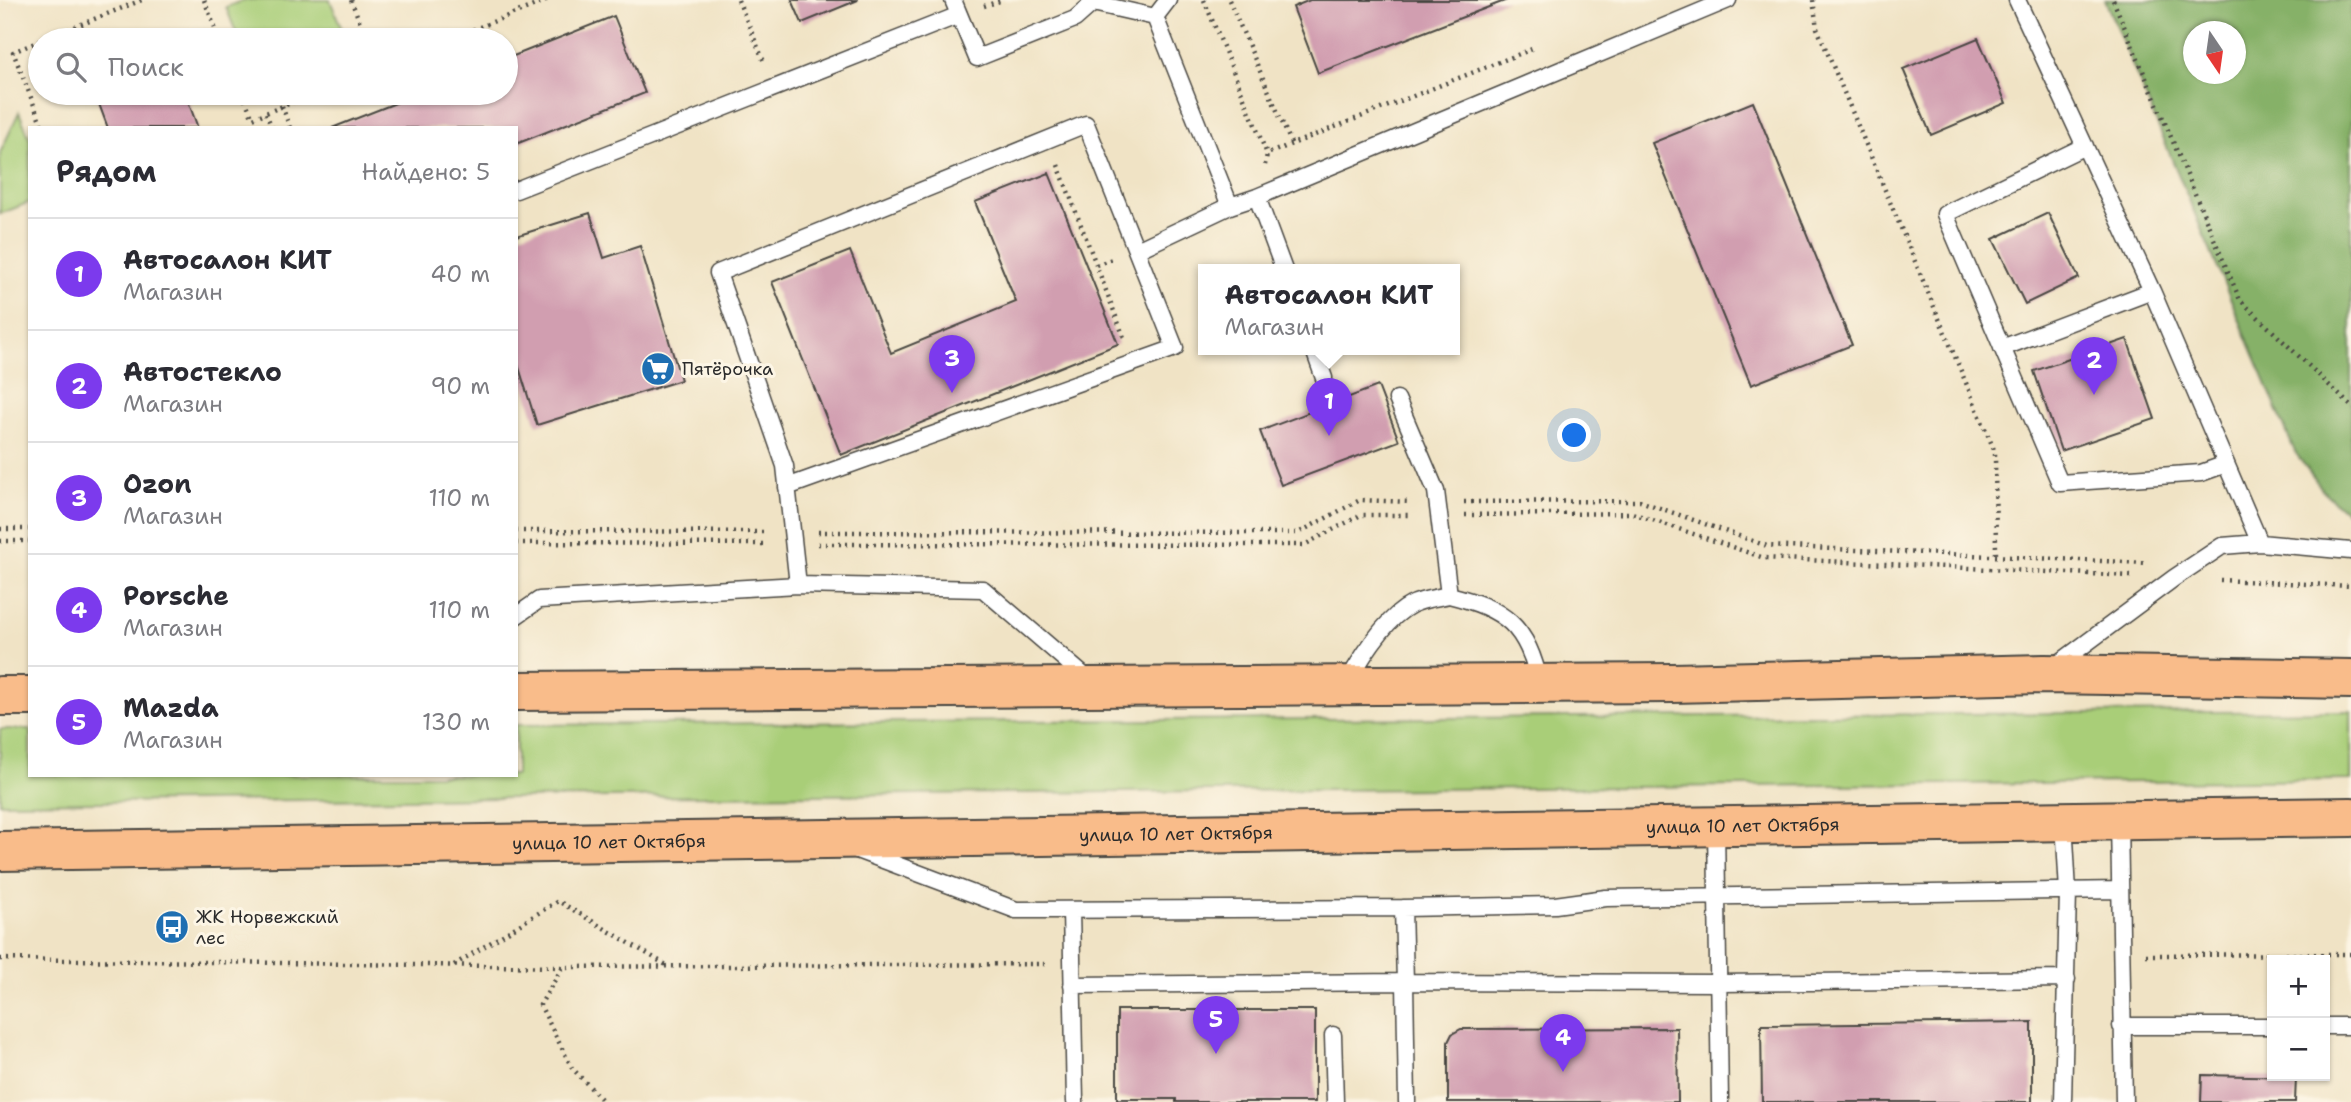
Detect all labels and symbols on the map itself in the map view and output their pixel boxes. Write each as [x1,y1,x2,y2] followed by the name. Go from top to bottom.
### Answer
[2183,21,2246,84] north arrow
[929,335,975,393] pin: 3
[2071,337,2117,395] pin: 2
[639,350,677,388] supermarket icon: Пятёрочка
[682,357,773,381] place label: Пятёрочка
[1306,378,1352,436] pin: 1
[1557,418,1591,452] your location
[1646,812,1840,839] street label: улица 10 лет Октября
[1079,821,1273,847] street label: улица 10 лет Октября
[512,829,706,856] street label: улица 10 лет Октября
[196,905,339,950] place label: ЖК Норвежский лес
[153,908,191,946] bus stop icon: ЖК Норвежский лес
[1193,996,1239,1054] pin: 5
[1540,1014,1586,1072] pin: 4

